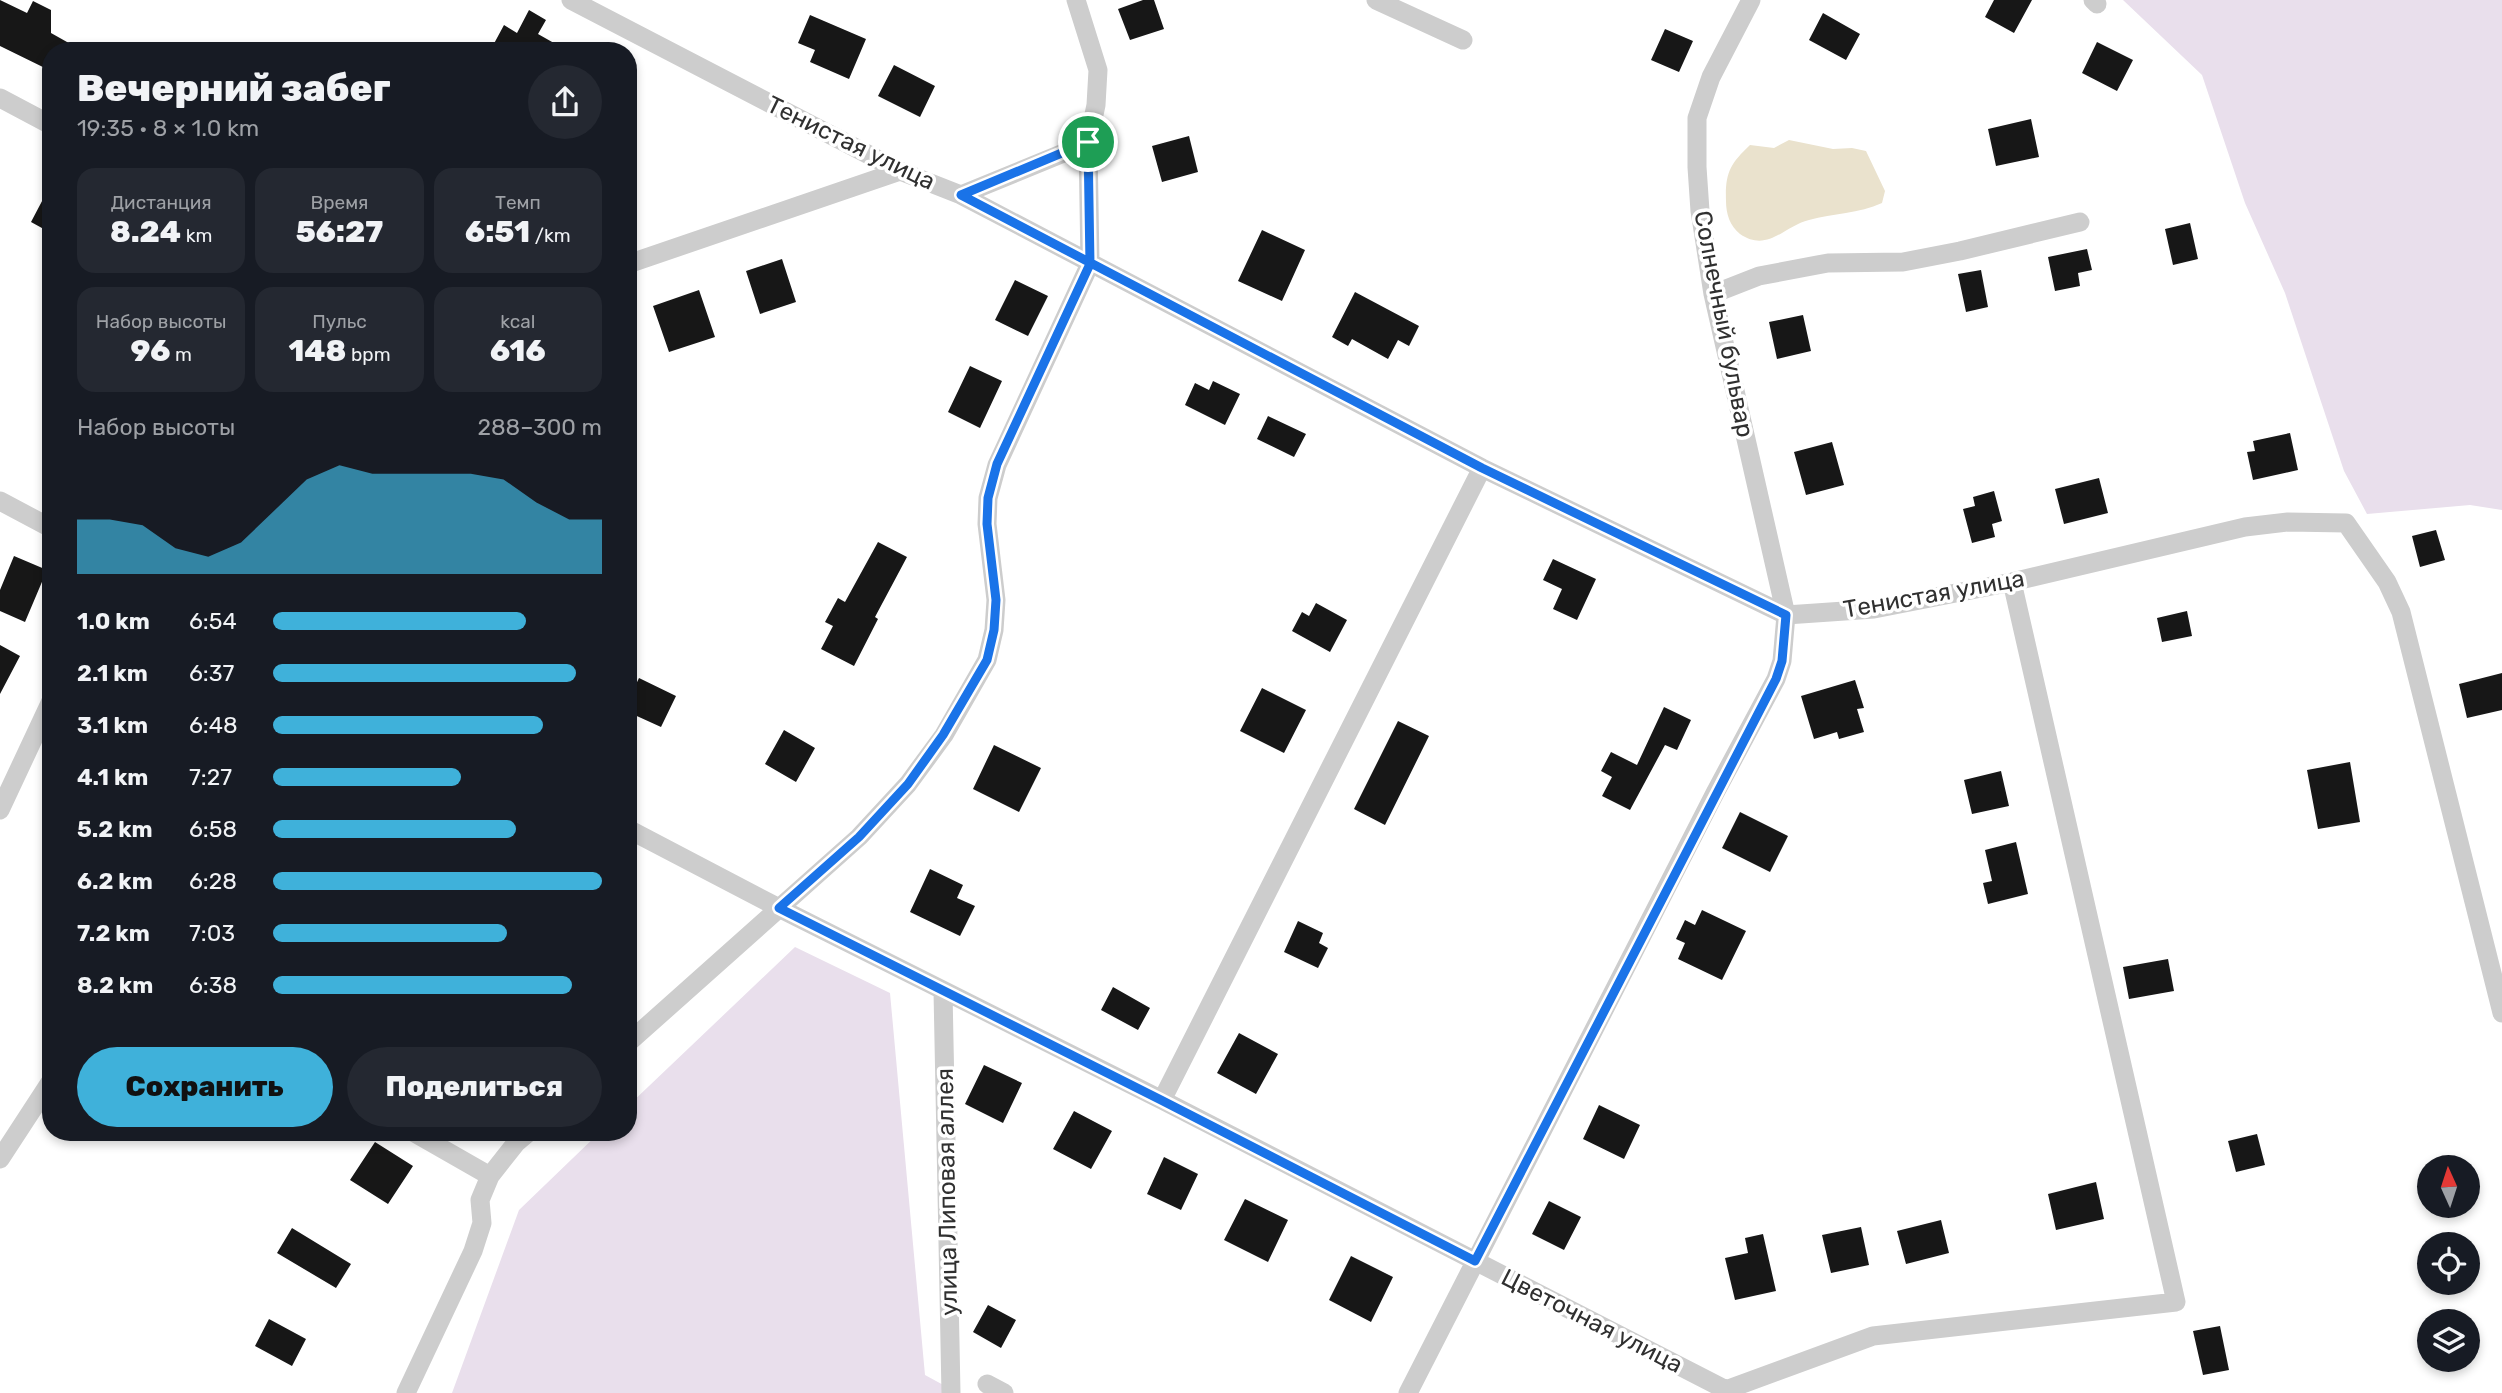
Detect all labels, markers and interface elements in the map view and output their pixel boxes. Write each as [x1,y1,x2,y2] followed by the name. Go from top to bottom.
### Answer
[77,65,391,111] text: Вечерний забег
[528,65,602,139] button: share
[762,90,940,196] street label: Тенистая улица
[1058,112,1118,172] pin
[77,114,259,142] text: 19:35 · 8 × 1.0 km
[1069,123,1107,161] icon: arrive
[111,191,212,214] text: Дистанция
[311,191,368,214] text: Время
[495,191,541,214] text: Темп
[1688,208,1760,440] street label: Солнечный бульвар
[110,214,181,250] text: 8.24
[296,214,383,250] text: 56:27
[465,214,530,250] text: 6:51
[181,224,212,247] text: km
[530,224,571,247] text: /km
[96,310,227,333] text: Набор высоты
[312,310,367,333] text: Пульс
[500,310,535,333] text: kcal
[130,333,170,369] text: 96
[288,333,346,369] text: 148
[490,333,546,369] text: 616
[170,343,192,366] text: m
[346,343,391,366] text: bpm
[77,413,235,441] text: Набор высоты
[477,413,602,441] text: 288–300 m
[1841,564,2027,624] street label: Тенистая улица
[77,607,150,635] text: 1.0 km
[189,607,237,635] text: 6:54
[77,659,148,687] text: 2.1 km
[189,659,234,687] text: 6:37
[77,711,148,739] text: 3.1 km
[189,711,238,739] text: 6:48
[77,763,148,791] text: 4.1 km
[189,763,232,791] text: 7:27
[77,815,153,843] text: 5.2 km
[189,815,237,843] text: 6:58
[77,867,153,895] text: 6.2 km
[189,867,237,895] text: 6:28
[77,919,150,947] text: 7.2 km
[189,919,235,947] text: 7:03
[77,971,153,999] text: 8.2 km
[189,971,237,999] text: 6:38
[77,1047,333,1127] button: Сохранить
[347,1047,602,1127] button: Поделиться
[931,1068,963,1316] street label: улица Липовая аллея
[2417,1155,2480,1218] north arrow
[2417,1155,2480,1372] map controls
[2417,1232,2480,1295] button: locate
[1497,1263,1687,1379] street label: Цветочная улица
[2417,1309,2480,1372] button: layers

